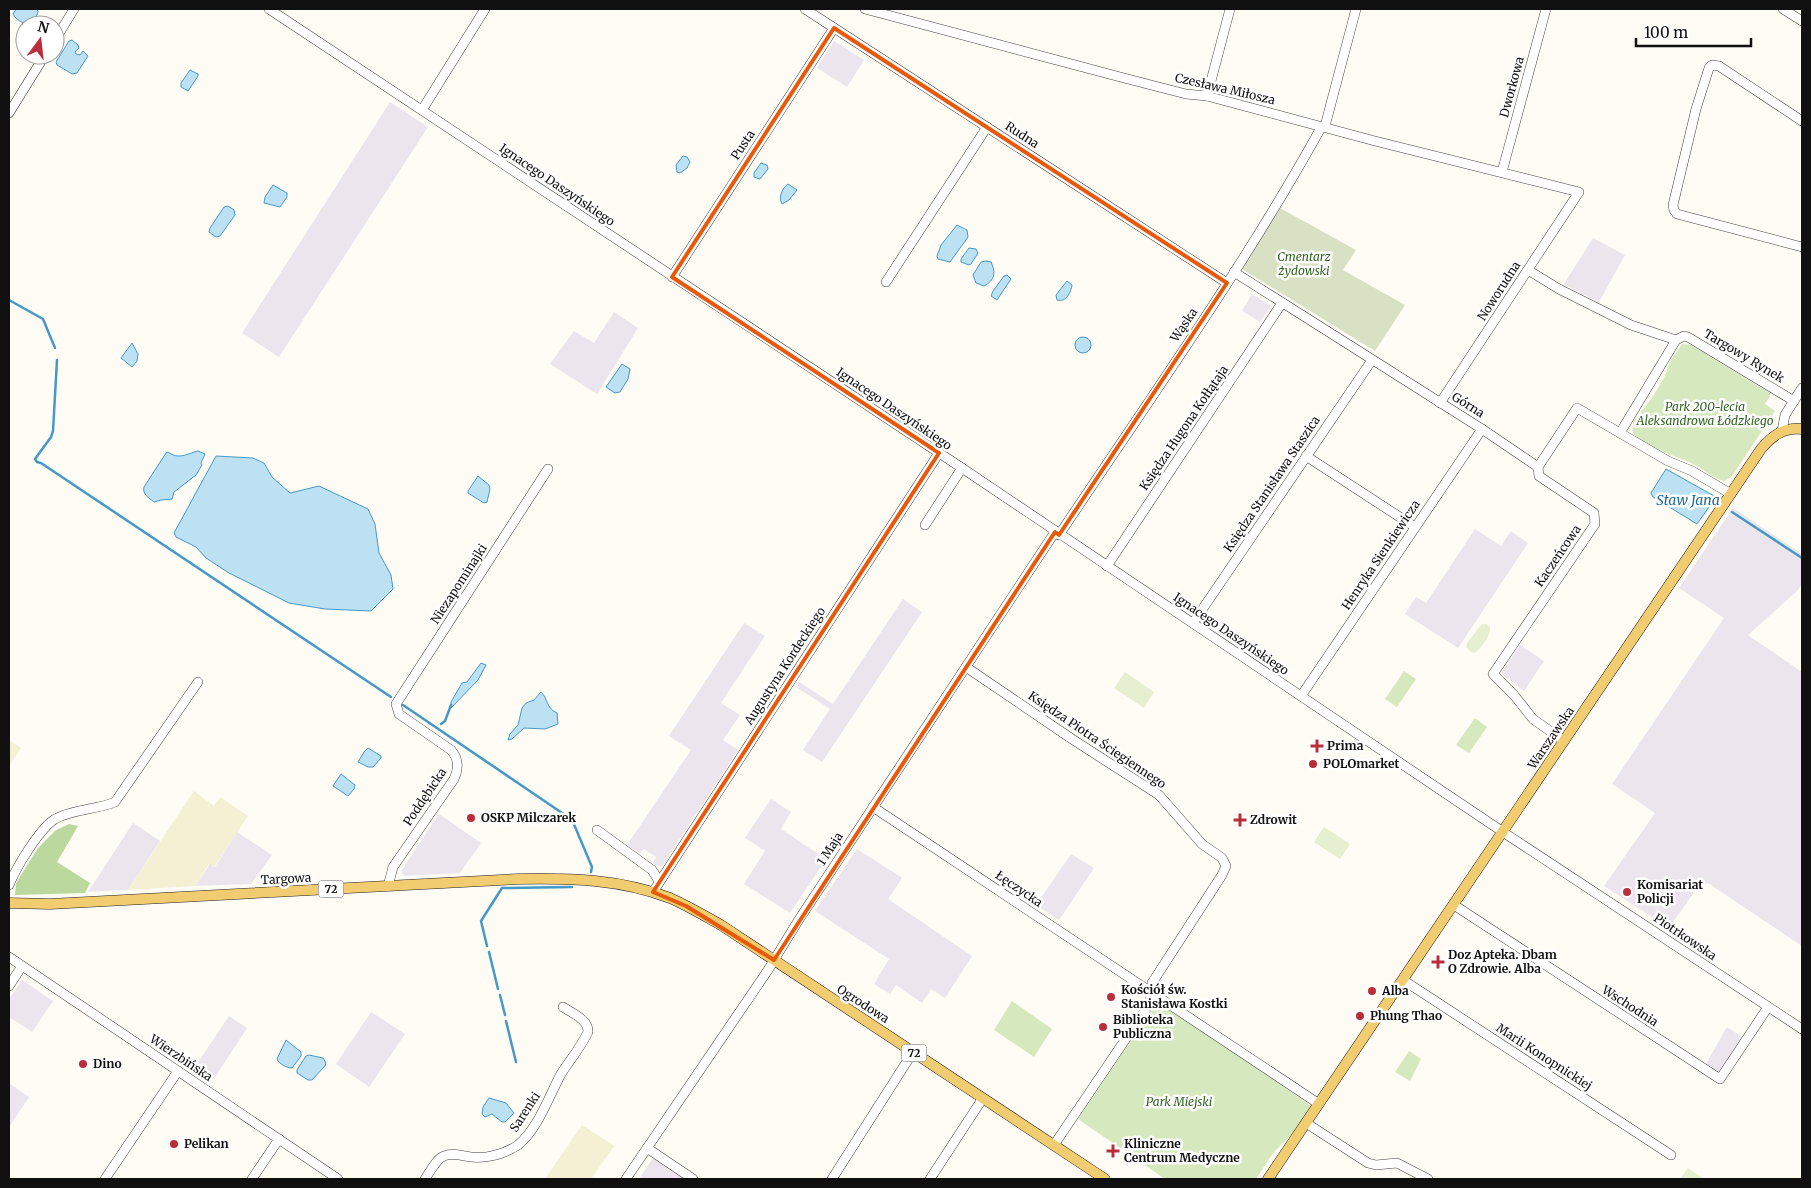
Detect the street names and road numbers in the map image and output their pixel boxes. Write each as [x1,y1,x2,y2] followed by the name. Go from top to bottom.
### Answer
[1496,54,1527,119] street label: Dworkowa
[1174,70,1277,107] street label: Czesława Miłosza
[1003,118,1042,151] street label: Rudna
[727,127,758,162] street label: Pusta
[497,140,618,229] street label: Ignacego Daszyńskiego
[1474,258,1524,323] street label: Noworudna
[1166,304,1201,345] street label: Wąska
[1701,326,1788,386] street label: Targowy Rynek
[1136,362,1231,493] street label: Księdza Hugona Kołłątaja
[834,364,955,453] street label: Ignacego Daszyńskiego
[1449,389,1488,421] street label: Górna
[1220,412,1323,555] street label: Księdza Stanisława Staszica
[1338,497,1423,612] street label: Henryka Sienkiewicza
[1531,521,1584,589] street label: Kaczeńcowa
[427,541,490,626] street label: Niezapominajki
[1171,589,1292,678] street label: Ignacego Daszyńskiego
[740,604,828,728] street label: Augustyna Kordeckiego
[1025,688,1169,791] street label: Księdza Piotra Ściegiennego
[1524,703,1577,773] street label: Warszawska
[400,764,450,829] street label: Poddębicka
[813,829,846,868] street label: 1 Maja
[993,867,1046,910] street label: Łęczycka
[260,870,312,887] street label: Targowa
[318,881,344,898] road number: 72
[1651,910,1720,963] street label: Piotrkowska
[834,981,893,1026] street label: Ogrodowa
[1599,981,1662,1030] street label: Wschodnia
[1494,1020,1595,1093] street label: Marii Konopnickiej
[146,1031,216,1084] street label: Wierzbińska
[902,1044,926,1062] road number: 72
[506,1089,543,1135] street label: Sarenki

